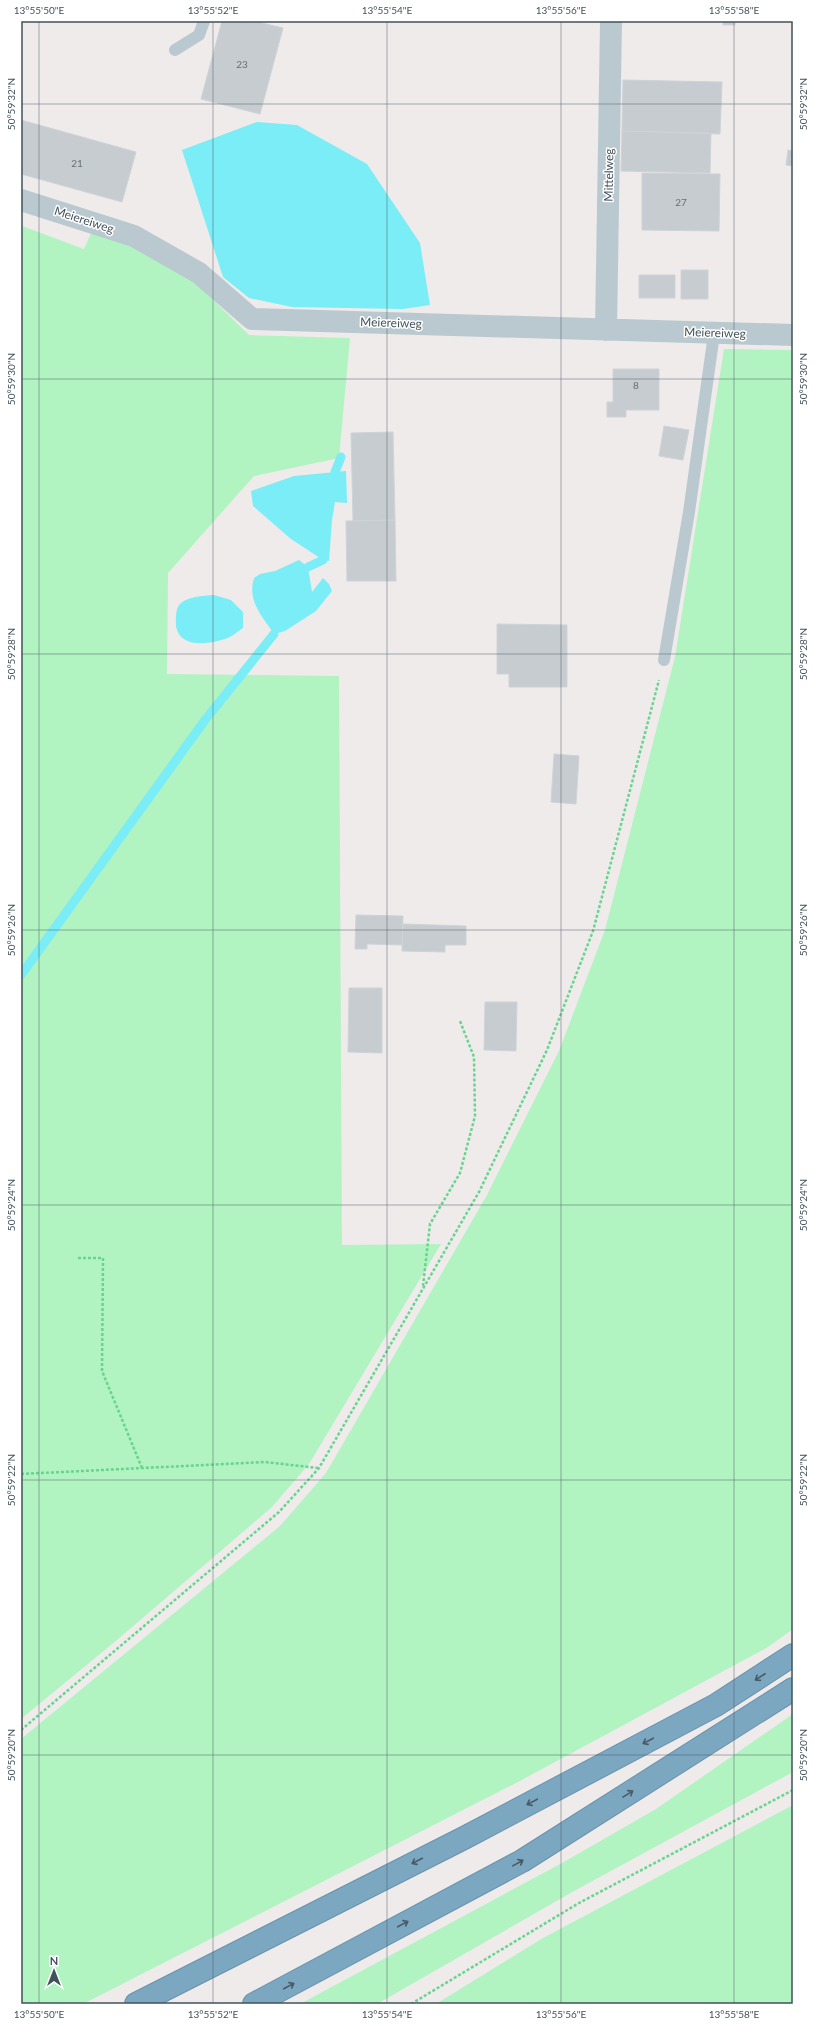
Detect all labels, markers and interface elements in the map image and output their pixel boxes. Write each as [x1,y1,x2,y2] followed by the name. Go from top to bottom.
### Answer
[14,4,64,16] text: 13°55'50"E
[188,4,238,16] text: 13°55'52"E
[362,4,412,16] text: 13°55'54"E
[536,4,586,16] text: 13°55'56"E
[709,4,759,16] text: 13°55'58"E
[236,58,248,70] house number: 23
[5,78,17,130] text: 50°59'32"N
[797,78,809,130] text: 50°59'32"N
[601,148,616,202] street label: Mittelweg
[71,157,83,169] house number: 21
[675,196,687,208] house number: 27
[52,203,116,236] street label: Meiereiweg
[360,314,422,331] street label: Meiereiweg
[684,324,746,341] street label: Meiereiweg
[5,353,17,405] text: 50°59'30"N
[797,353,809,405] text: 50°59'30"N
[633,379,639,391] house number: 8
[5,628,17,680] text: 50°59'28"N
[797,628,809,680] text: 50°59'28"N
[5,904,17,956] text: 50°59'26"N
[797,904,809,956] text: 50°59'26"N
[5,1179,17,1231] text: 50°59'24"N
[797,1179,809,1231] text: 50°59'24"N
[5,1454,17,1506] text: 50°59'22"N
[797,1454,809,1506] text: 50°59'22"N
[754,1673,766,1681] one-way arrow
[5,1729,17,1781] text: 50°59'20"N
[797,1729,809,1781] text: 50°59'20"N
[642,1738,654,1746] one-way arrow
[622,1790,633,1798] one-way arrow
[527,1798,539,1806] one-way arrow
[411,1858,423,1866] one-way arrow
[512,1859,524,1866] one-way arrow
[397,1920,409,1928] one-way arrow
[34,1951,74,1991] north arrow
[50,1954,58,1967] text: N
[282,1981,294,1989] one-way arrow
[14,2008,64,2020] text: 13°55'50"E
[188,2008,238,2020] text: 13°55'52"E
[362,2008,412,2020] text: 13°55'54"E
[536,2008,586,2020] text: 13°55'56"E
[709,2008,759,2020] text: 13°55'58"E

